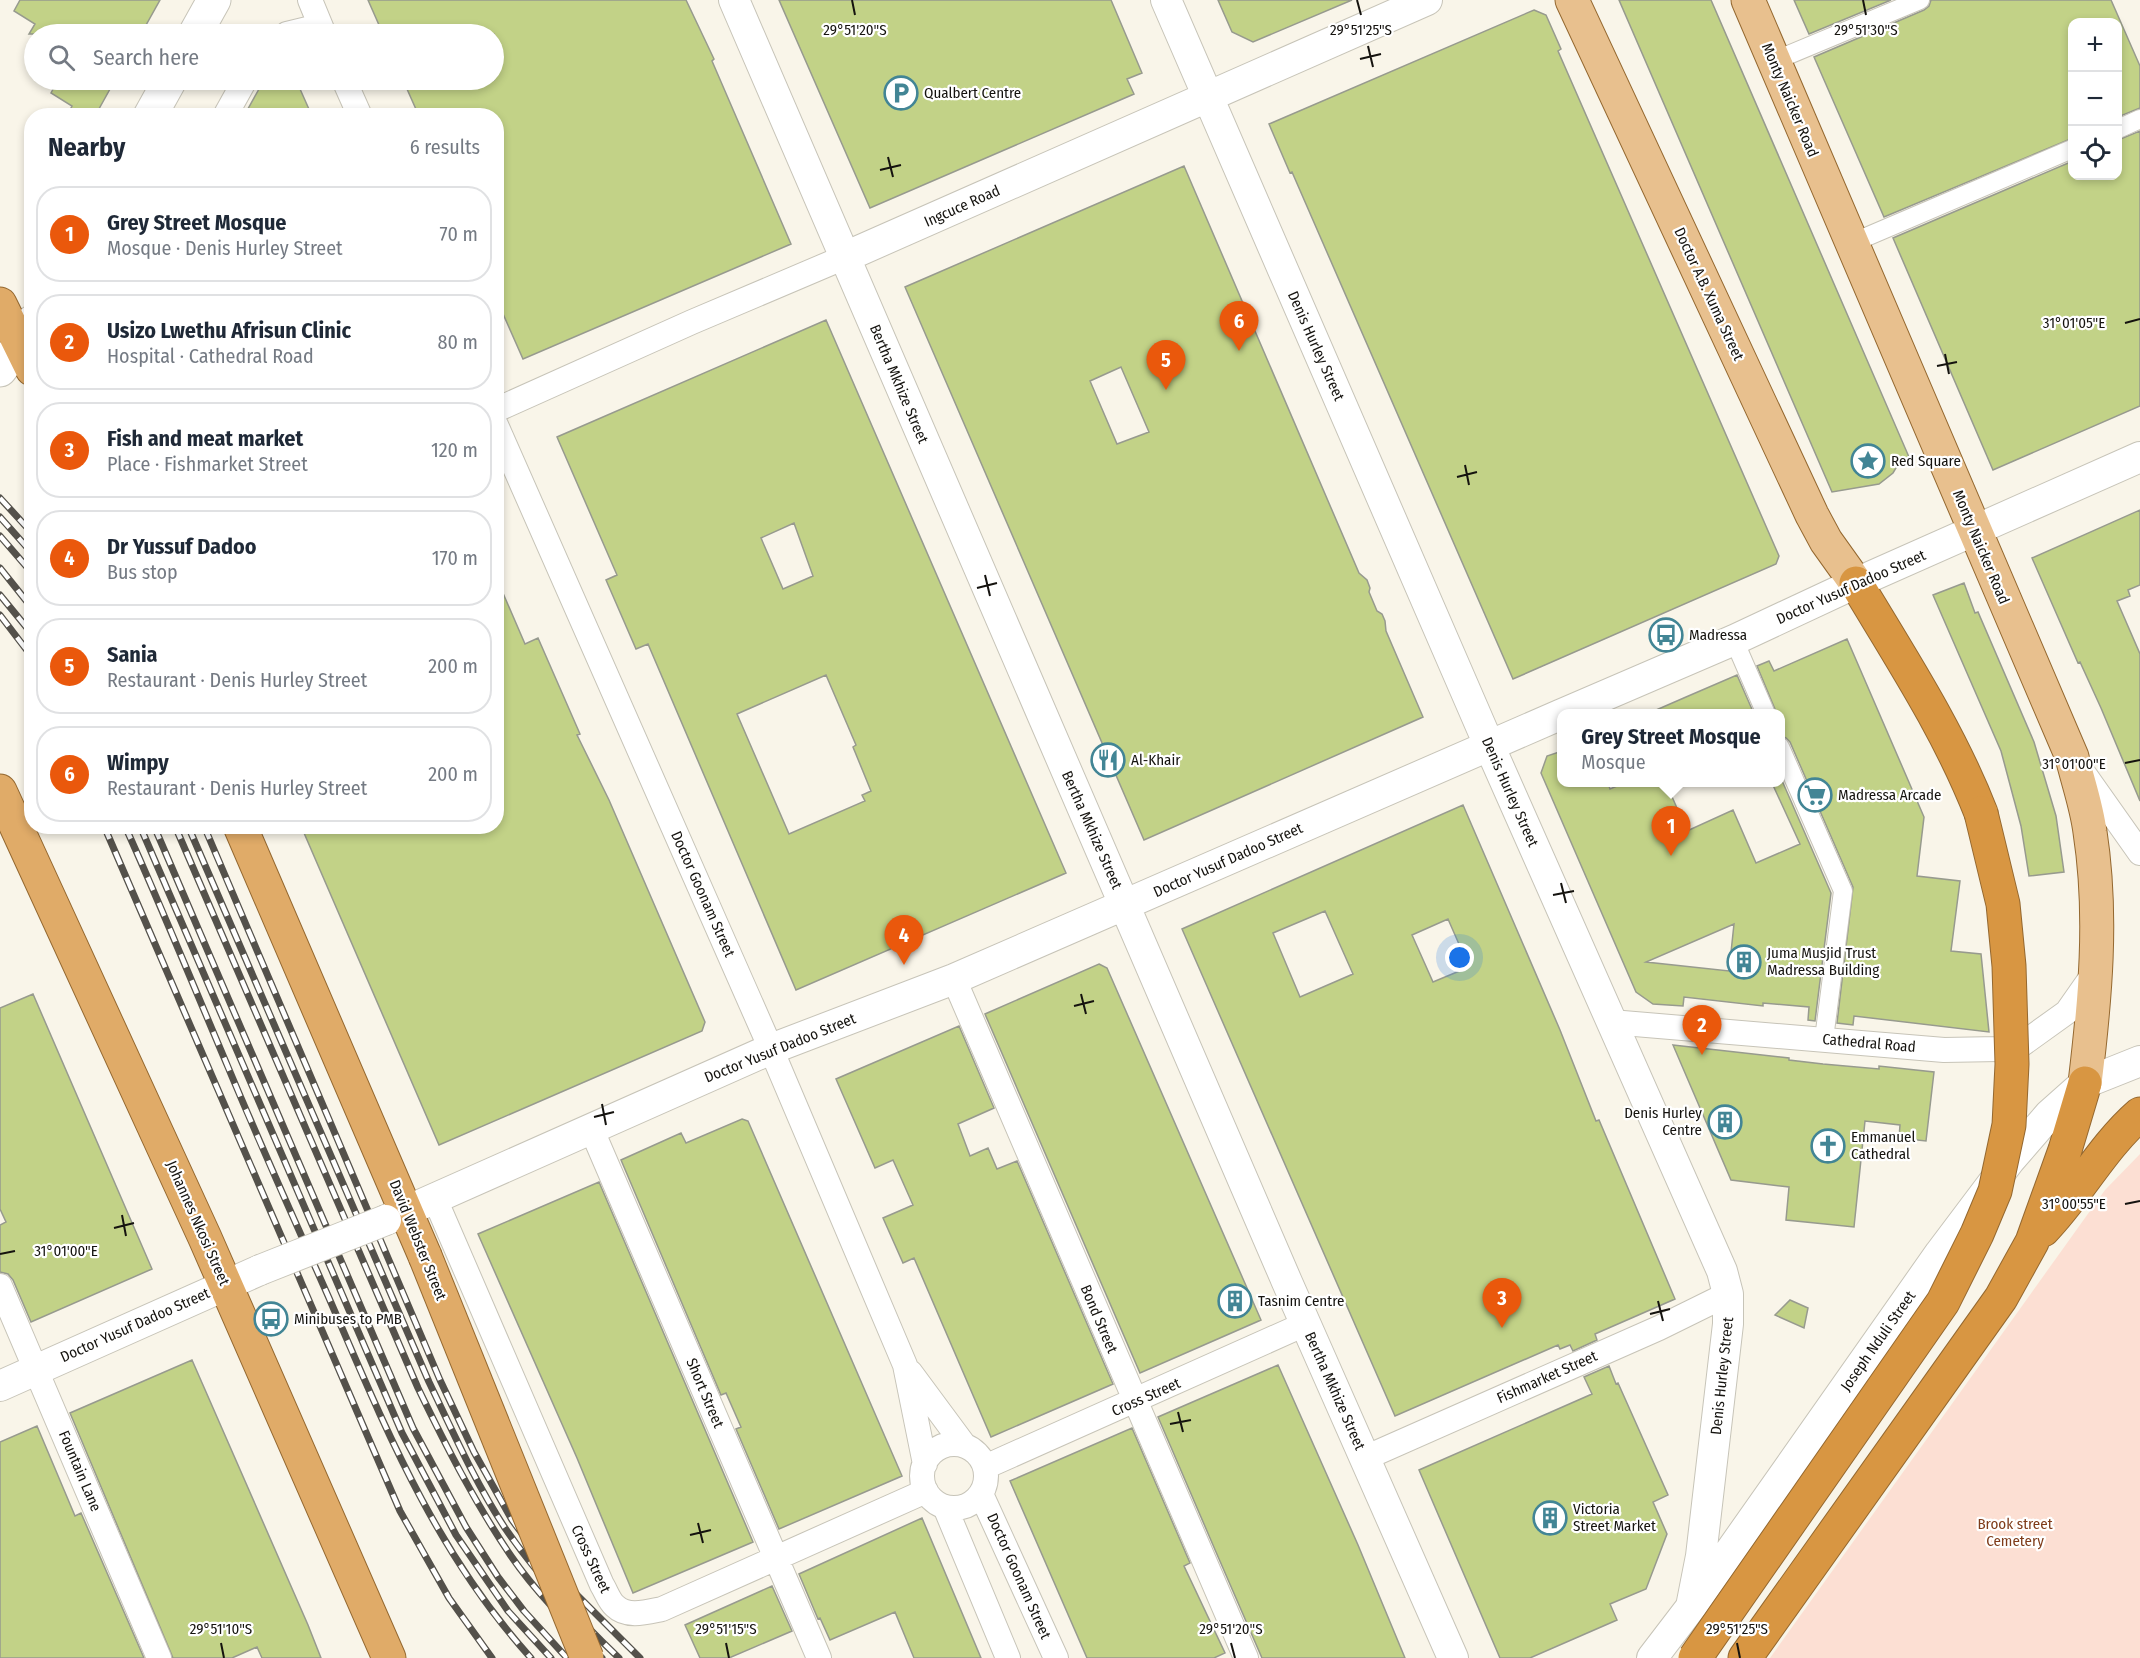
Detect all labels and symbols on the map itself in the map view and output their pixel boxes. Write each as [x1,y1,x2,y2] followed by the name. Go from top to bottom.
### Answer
[823,21,887,39] text: 29°51'20"S
[1330,21,1392,39] text: 29°51'25"S
[1834,21,1898,39] text: 29°51'30"S
[1758,40,1822,160] street label: Monty Naicker Road
[883,75,919,111] parking icon: Qualbert Centre
[924,84,1021,102] place label: Qualbert Centre
[921,181,1003,231] street label: Ingcuce Road
[1670,225,1748,363] street label: Doctor A.B. Xuma Street
[1284,288,1348,404] street label: Denis Hurley Street
[1220,302,1258,351] pin: 6
[2043,314,2105,332] text: 31°01'05"E
[866,322,932,446] street label: Bertha Mkhize Street
[1146,340,1186,390] pin: 5
[1850,443,1886,479] place icon: Red Square
[1891,452,1961,470] place label: Red Square
[1949,487,2013,607] street label: Monty Naicker Road
[1774,546,1928,628] street label: Doctor Yusuf Dadoo Street
[1648,617,1684,653] bus stop icon: Madressa
[1689,626,1747,644] place label: Madressa
[1478,734,1542,850] street label: Denis Hurley Street
[1090,742,1126,778] restaurant icon: Al-Khair
[1131,751,1181,769] place label: Al-Khair
[2042,755,2106,773] text: 31°01'00"E
[1058,768,1126,892] street label: Bertha Mkhize Street
[1797,777,1833,813] supermarket icon: Madressa Arcade
[1838,786,1942,804] place label: Madressa Arcade
[1652,806,1690,856] pin: 1
[1151,819,1305,901] street label: Doctor Yusuf Dadoo Street
[667,828,739,960] street label: Doctor Goonam Street
[884,916,924,965] pin: 4
[1445,943,1474,972] your location
[1726,944,1762,980] building icon: Juma Musjid Trust Madressa Building
[1767,944,1879,979] place label: Juma Musjid Trust Madressa Building
[1682,1006,1722,1055] pin: 2
[702,1009,858,1087] street label: Doctor Yusuf Dadoo Street
[1822,1030,1916,1056] street label: Cathedral Road
[1624,1104,1702,1139] place label: Denis Hurley Centre
[1707,1104,1743,1140] building icon: Denis Hurley Centre
[1810,1128,1846,1164] church icon: Emmanuel Cathedral
[1851,1128,1915,1163] place label: Emmanuel Cathedral
[162,1158,234,1288] street label: Johannes Nkosi Street
[386,1177,450,1303] street label: David Webster Street
[2042,1195,2106,1213] text: 31°00'55"E
[34,1242,98,1260] text: 31°01'00"E
[1482,1278,1522,1328] pin: 3
[1077,1282,1121,1356] street label: Bond Street
[1217,1283,1253,1319] building icon: Tasnim Centre
[58,1284,212,1366] street label: Doctor Yusuf Dadoo Street
[1837,1287,1919,1395] street label: Joseph Nduli Street
[1258,1292,1344,1310] place label: Tasnim Centre
[253,1301,289,1337] bus stop icon: Minibuses to PMB
[294,1310,402,1328] place label: Minibuses to PMB
[1707,1316,1737,1436] street label: Denis Hurley Street
[1301,1329,1369,1453] street label: Bertha Mkhize Street
[1494,1347,1600,1407] street label: Fishmarket Street
[682,1356,728,1431] street label: Short Street
[1109,1374,1183,1420] street label: Cross Street
[55,1428,105,1514] street label: Fountain Lane
[1532,1500,1568,1536] building icon: Victoria Street Market
[1573,1500,1656,1535] place label: Victoria Street Market
[983,1510,1055,1642] street label: Doctor Goonam Street
[1977,1515,2053,1550] park label: Brook street Cemetery
[567,1522,615,1596] street label: Cross Street
[190,1620,252,1638] text: 29°51'10"S
[695,1620,757,1638] text: 29°51'15"S
[1199,1620,1263,1638] text: 29°51'20"S
[1706,1620,1768,1638] text: 29°51'25"S

